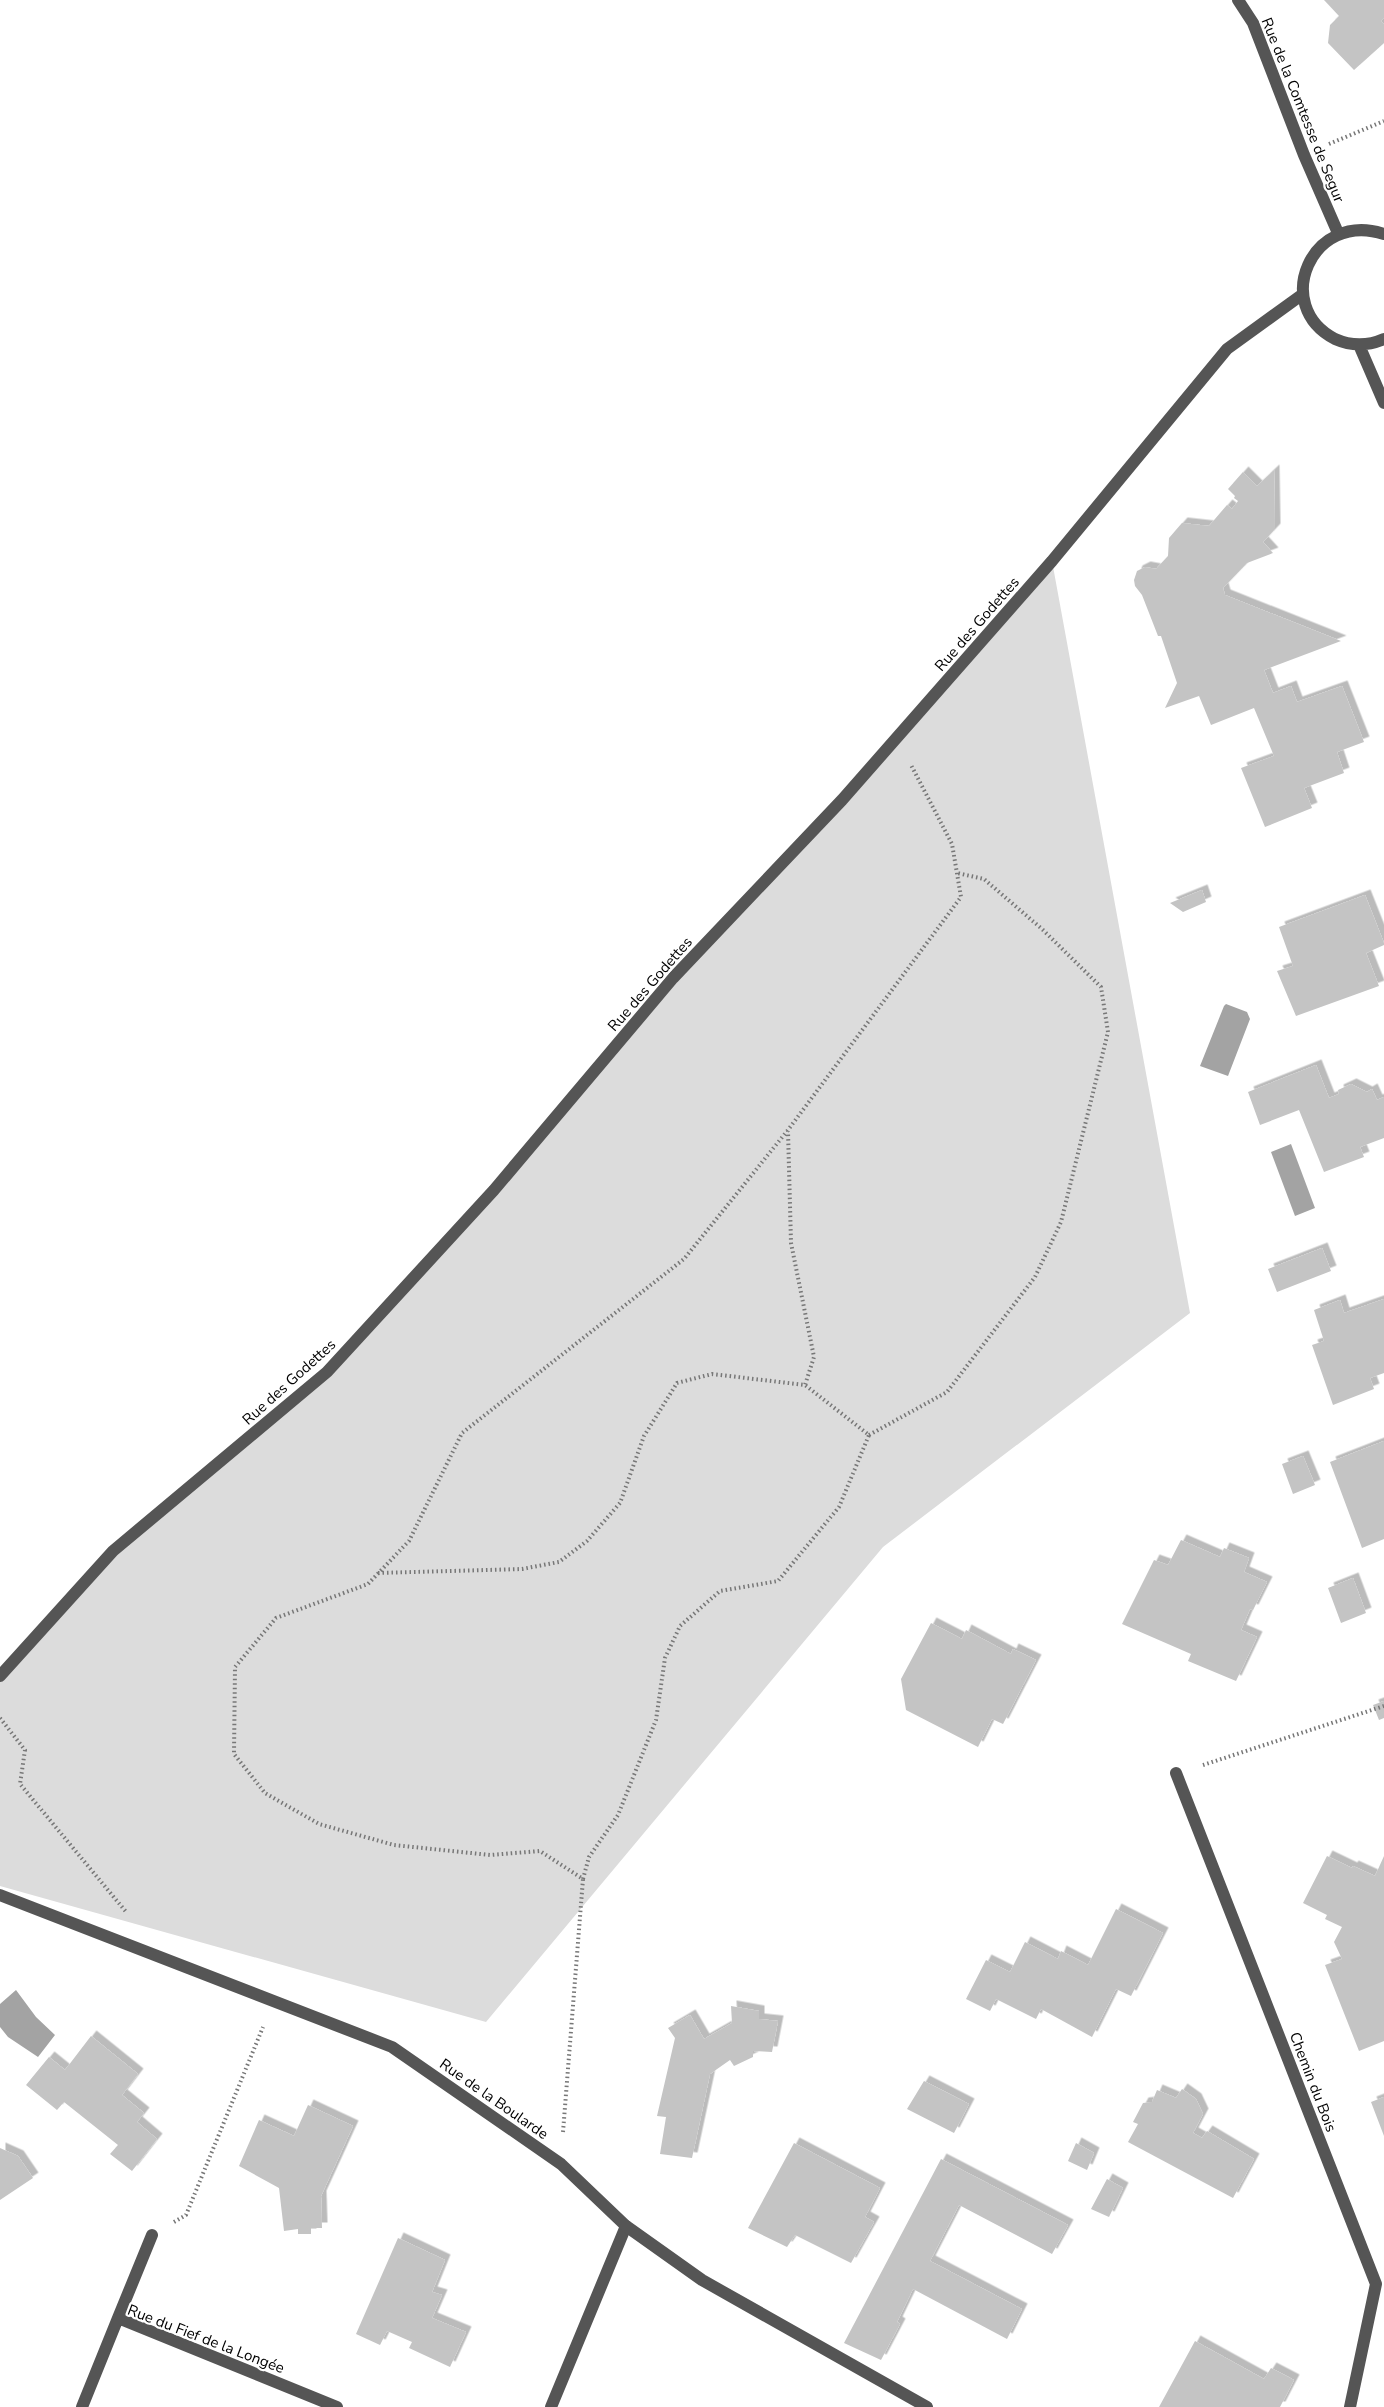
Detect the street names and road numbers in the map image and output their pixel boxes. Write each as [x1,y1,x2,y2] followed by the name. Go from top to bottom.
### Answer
[1257,15,1350,206] street label: Rue de la Comtesse de Segur
[930,572,1024,676] street label: Rue des Godettes
[603,932,697,1036] street label: Rue des Godettes
[238,1335,340,1429] street label: Rue des Godettes
[1285,2029,1341,2135] street label: Chemin du Bois
[436,2054,552,2144] street label: Rue de la Boularde
[125,2300,287,2378] street label: Rue du Fief de la Longée

